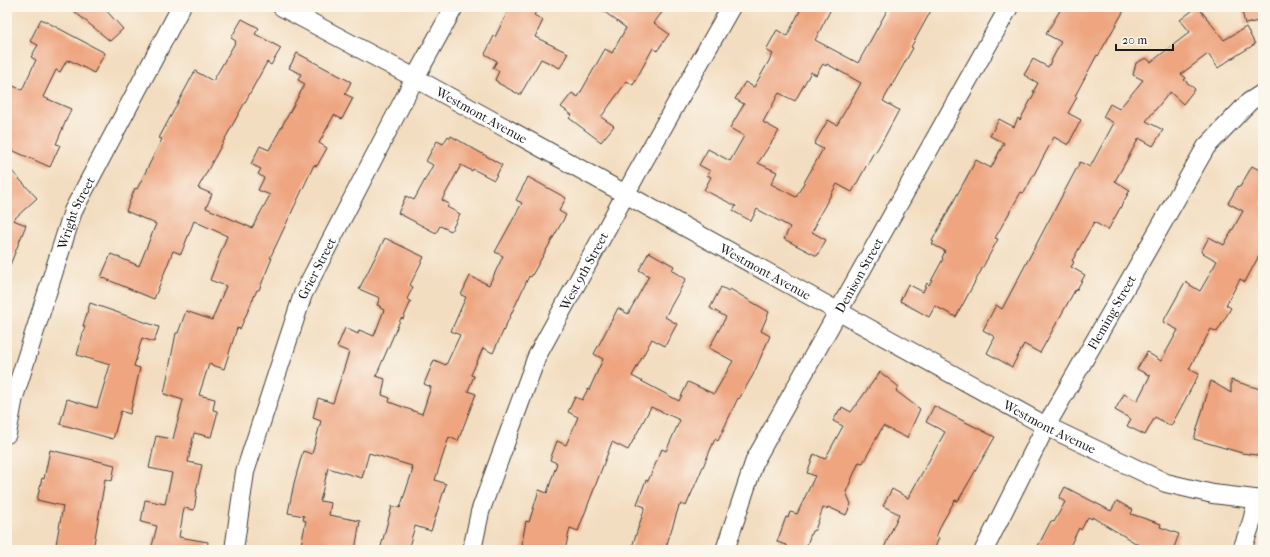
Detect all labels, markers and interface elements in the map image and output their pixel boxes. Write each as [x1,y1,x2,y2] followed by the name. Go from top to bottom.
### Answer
[1116,26,1173,52] scale bar
[1122,33,1147,47] text: 20 m
[432,84,530,147] street label: Westmont Avenue
[54,174,98,252] street label: Wright Street
[556,229,611,313] street label: West 9th Street
[295,235,339,301] street label: Grier Street
[832,235,886,315] street label: Denison Street
[716,240,814,303] street label: Westmont Avenue
[1085,272,1139,352] street label: Fleming Street
[1000,397,1099,457] street label: Westmont Avenue

